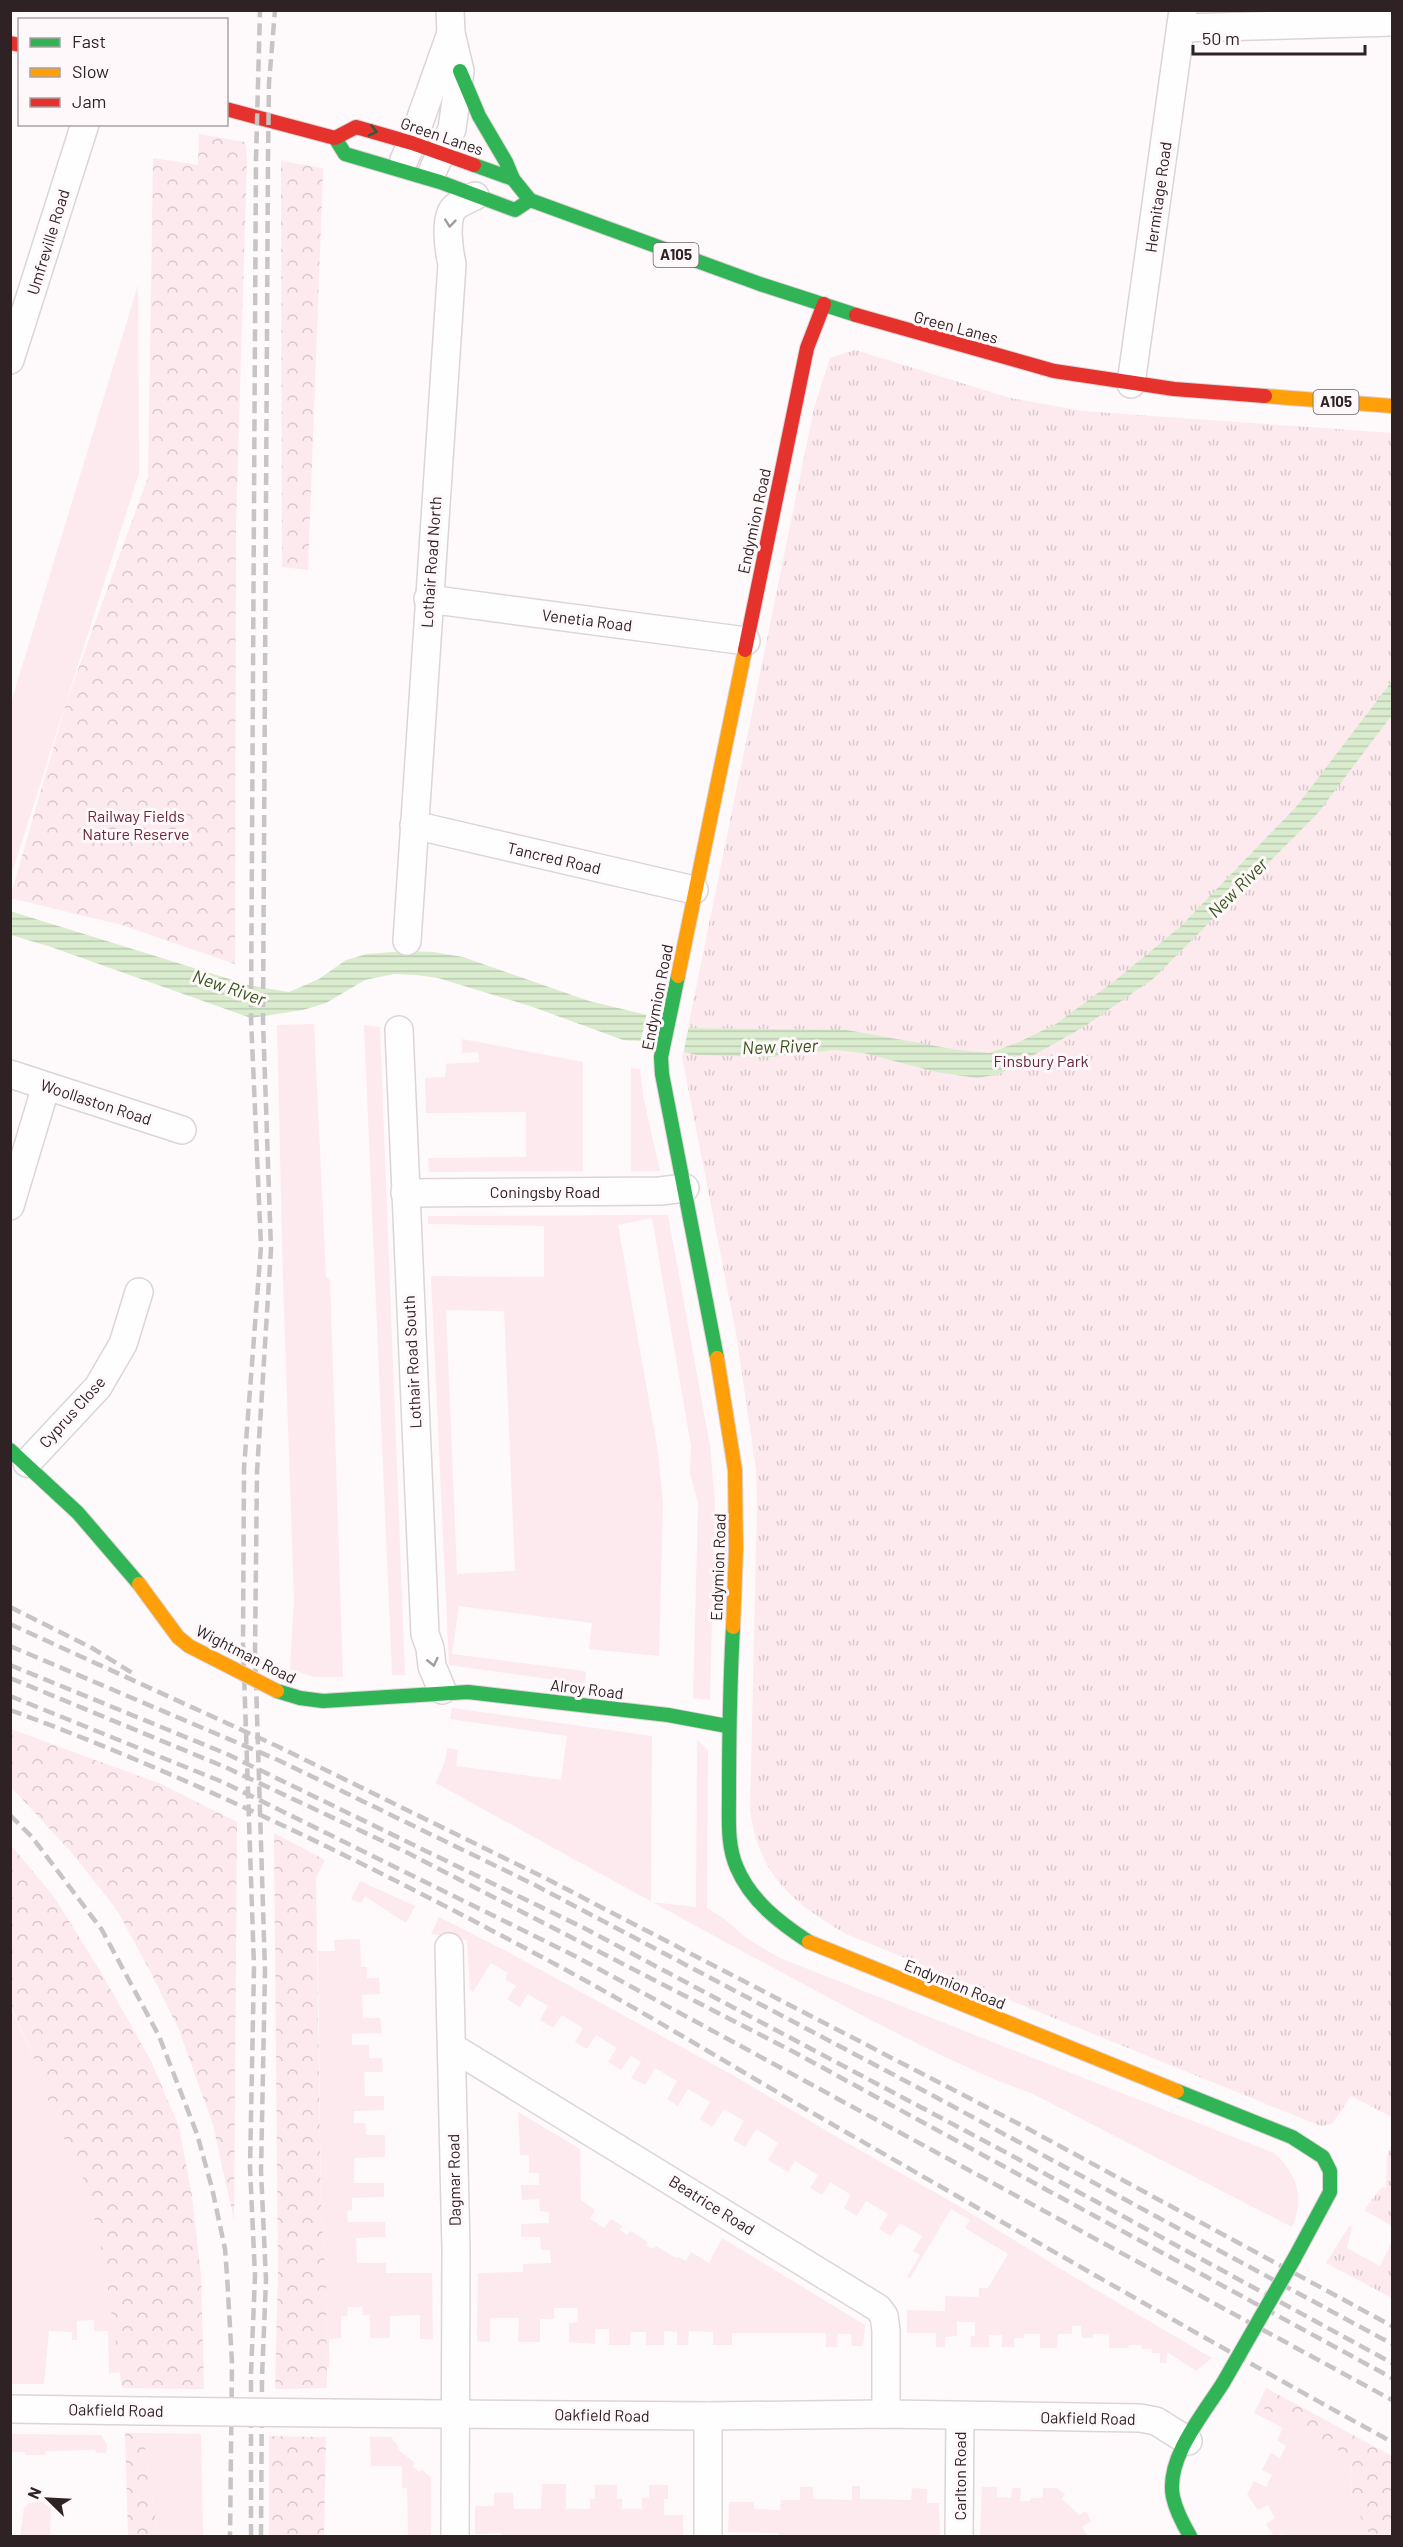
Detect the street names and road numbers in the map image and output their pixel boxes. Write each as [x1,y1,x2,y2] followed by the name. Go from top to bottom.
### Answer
[398,112,486,159] street label: Green Lanes
[1140,140,1175,254] street label: Hermitage Road
[22,187,73,297] street label: Umfreville Road
[654,243,698,267] road number: A105
[912,306,1000,347] street label: Green Lanes
[1314,390,1358,414] road number: A105
[733,466,774,575] street label: Endymion Road
[416,495,445,628] street label: Lothair Road North
[541,605,633,634] street label: Venetia Road
[505,838,603,878] street label: Tancred Road
[637,942,676,1052] street label: Endymion Road
[38,1075,154,1128] street label: Woollaston Road
[490,1182,600,1201] street label: Coningsby Road
[399,1295,424,1429] street label: Lothair Road South
[35,1372,109,1451] street label: Cyprus Close
[706,1513,729,1621] street label: Endymion Road
[193,1620,299,1687] street label: Wightman Road
[549,1675,625,1702] street label: Alroy Road
[902,1955,1009,2012] street label: Endymion Road
[443,2134,464,2226] street label: Dagmar Road
[666,2171,759,2239] street label: Beatrice Road
[68,2399,164,2420] street label: Oakfield Road
[554,2404,650,2425] street label: Oakfield Road
[1040,2407,1136,2428] street label: Oakfield Road
[950,2432,969,2520] street label: Carlton Road

